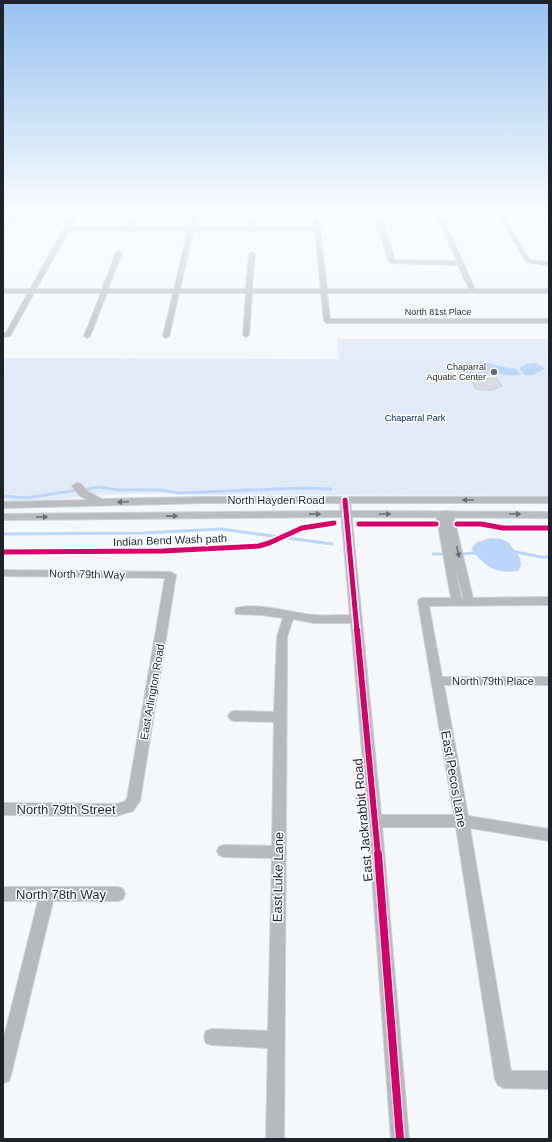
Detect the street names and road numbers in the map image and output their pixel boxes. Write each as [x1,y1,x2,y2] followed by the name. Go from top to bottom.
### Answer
[405,307,471,317] street label: North 81st Place
[227,494,325,506] street label: North Hayden Road
[113,532,227,548] street label: Indian Bend Wash path
[49,567,126,581] street label: North 79th Way
[138,643,166,741] street label: East Arlington Road
[452,675,534,687] street label: North 79th Place
[438,729,470,829] street label: East Pecos Lane
[350,758,376,882] street label: East Jackrabbit Road
[17,802,116,817] street label: North 79th Street
[270,832,286,922] street label: East Luke Lane
[16,887,106,902] street label: North 78th Way

